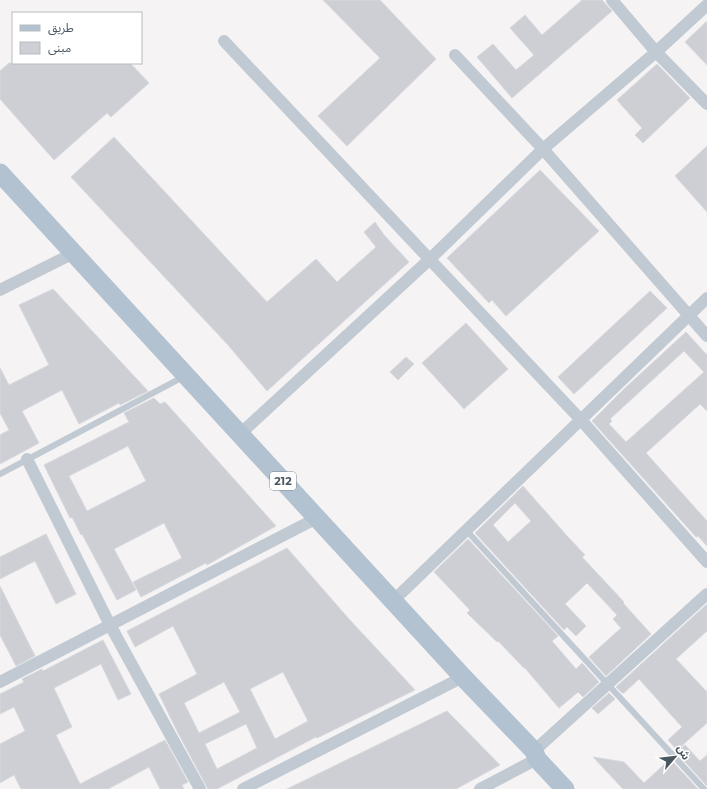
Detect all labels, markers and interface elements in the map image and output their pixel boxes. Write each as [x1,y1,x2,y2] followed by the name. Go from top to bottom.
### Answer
[12,12,142,64] legend
[48,20,74,36] text: طريق
[48,40,71,55] text: مبنى
[270,472,296,490] road number: 212
[655,737,695,777] north arrow
[674,742,694,762] text: ش

